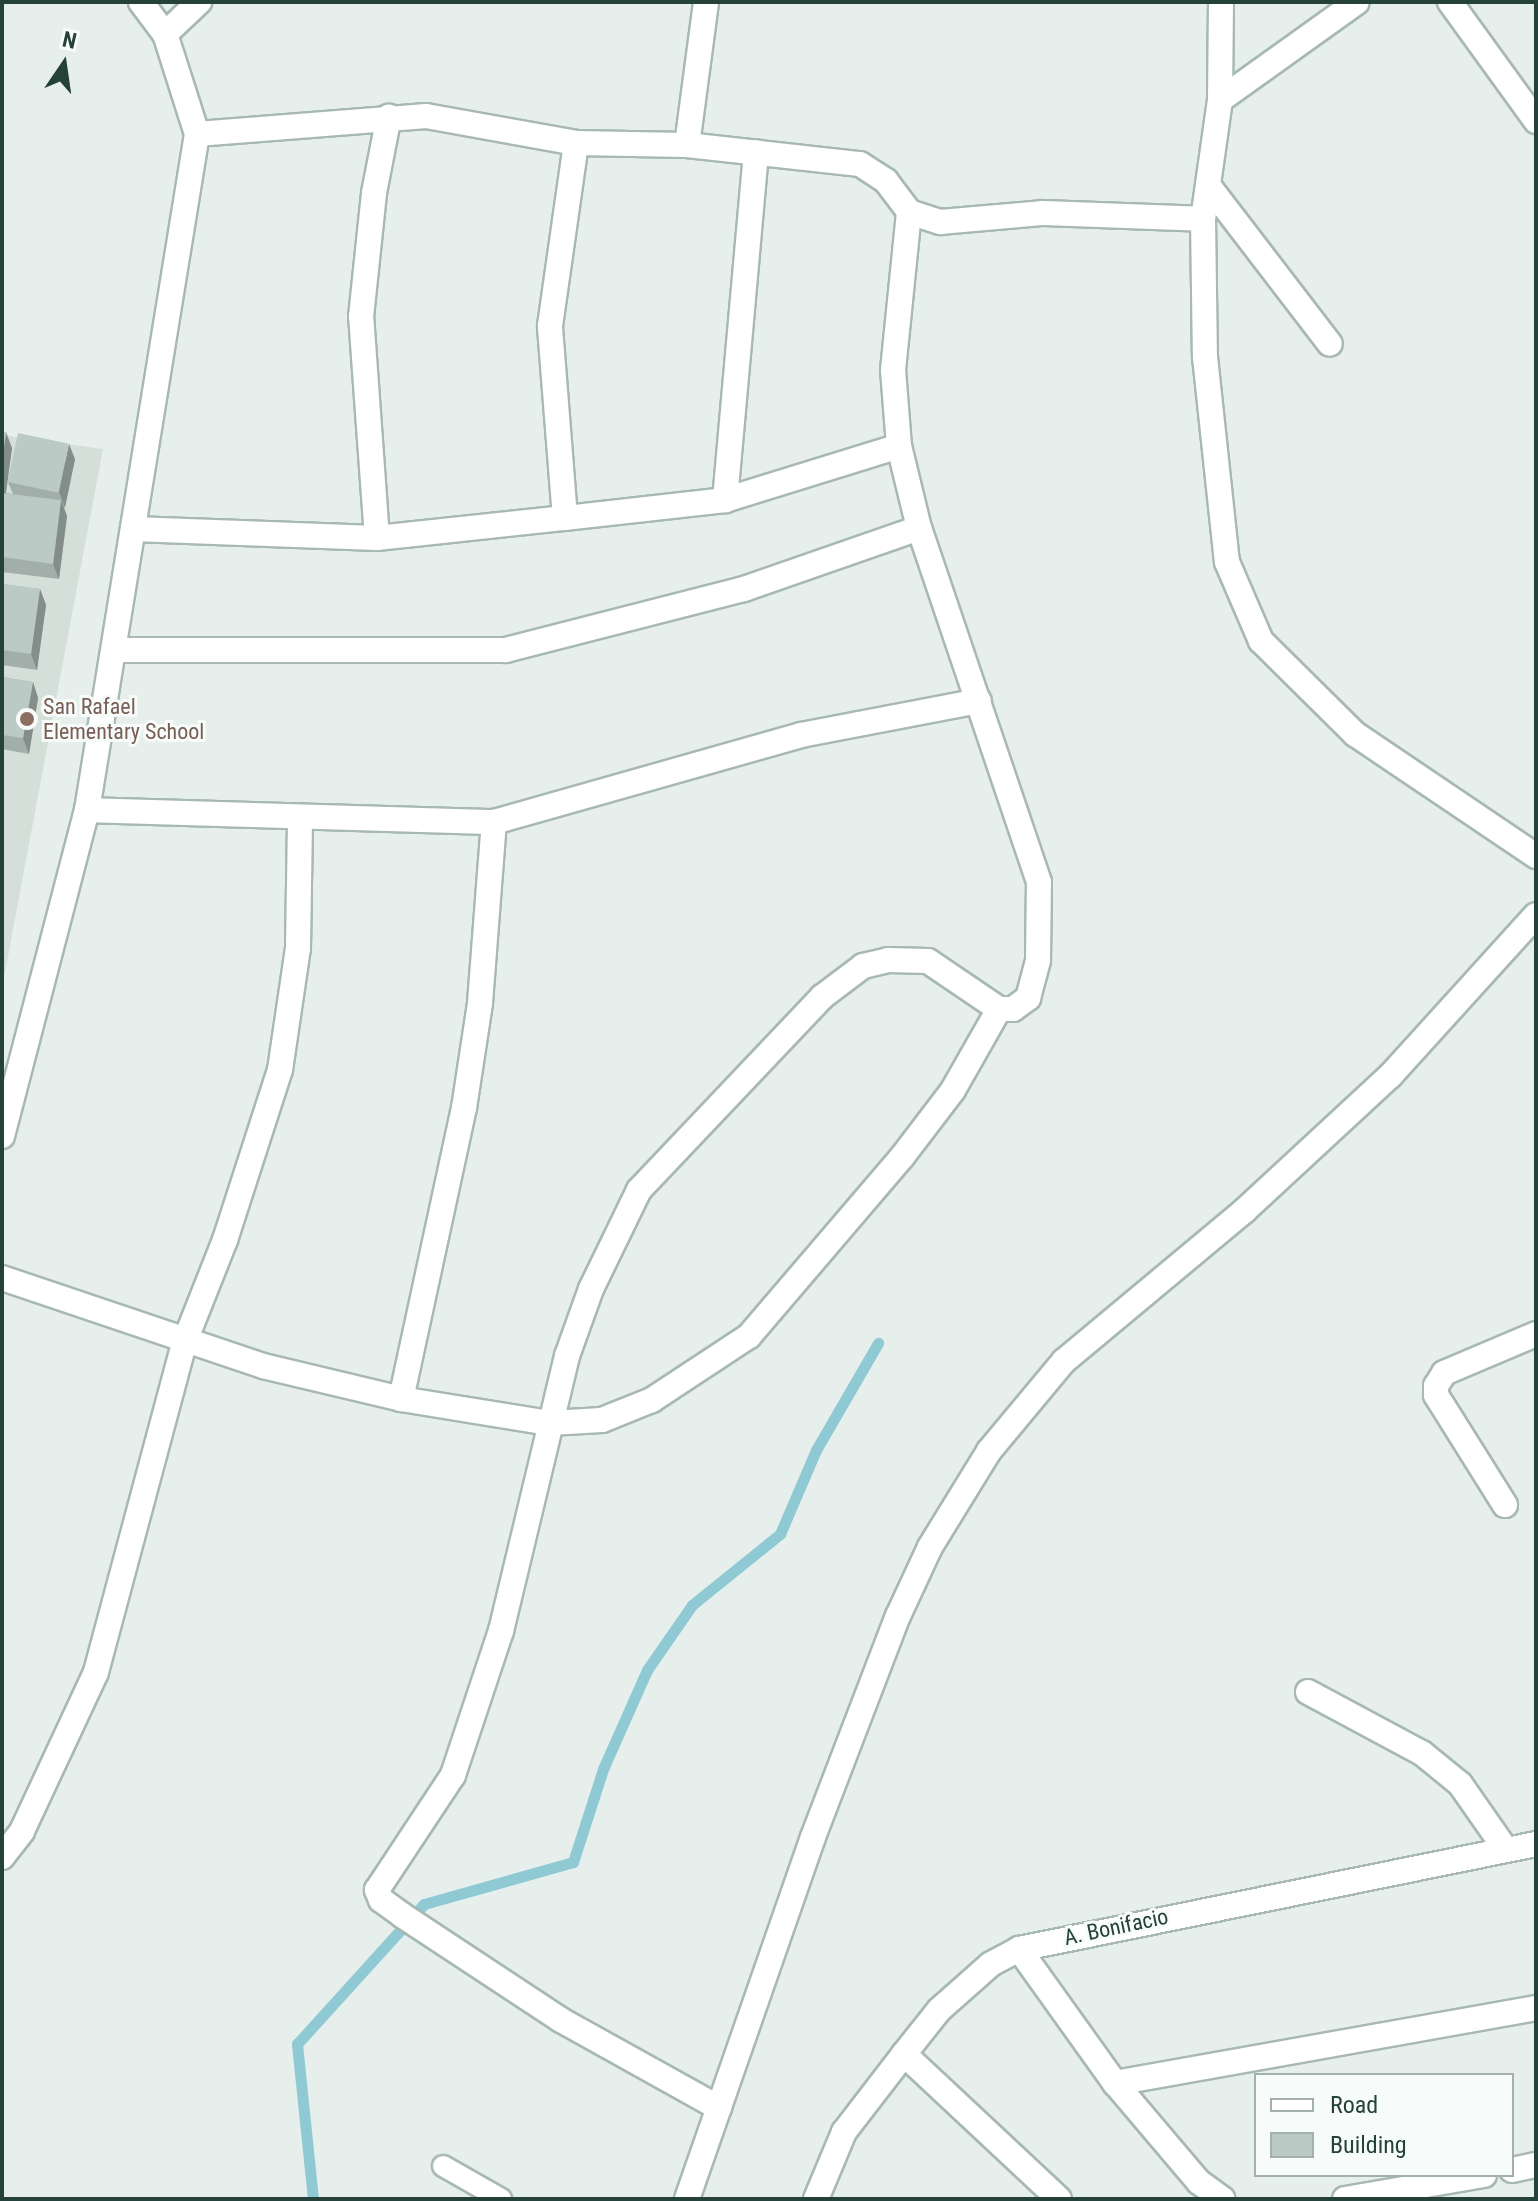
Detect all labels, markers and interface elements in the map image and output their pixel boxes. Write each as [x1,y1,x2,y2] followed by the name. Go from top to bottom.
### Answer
[24,24,104,104] north arrow
[60,26,79,54] text: N
[43,693,204,744] place label: San Rafael Elementary School
[18,710,36,728] marker: San Rafael Elementary School
[1061,1903,1171,1951] street label: A. Bonifacio
[1254,2073,1514,2177] legend
[1330,2091,1378,2119] text: Road
[1330,2131,1407,2159] text: Building

